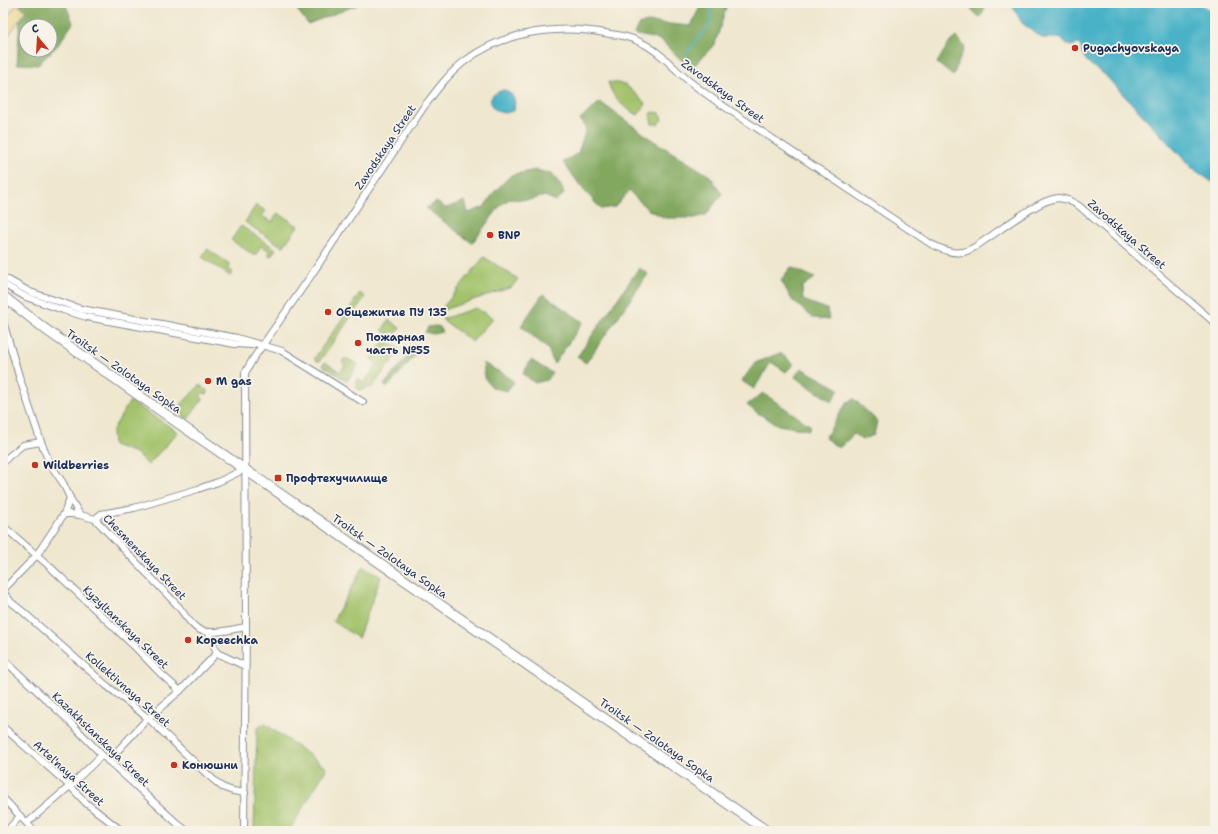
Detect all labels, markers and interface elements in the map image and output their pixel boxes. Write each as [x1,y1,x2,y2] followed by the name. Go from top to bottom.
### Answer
[18,18,58,58] north arrow
[30,21,41,37] text: С
[1083,41,1179,56] place label: Pugachyovskaya
[1070,43,1080,53] marker: Pugachyovskaya
[678,56,767,127] street label: Zavodskaya Street
[351,102,419,193] street label: Zavodskaya Street
[1084,196,1169,273] street label: Zavodskaya Street
[498,228,520,243] place label: BNP
[485,230,495,240] marker: BNP
[336,305,447,320] place label: Общежитие ПУ 135
[323,307,333,317] marker: Общежитие ПУ 135
[63,326,184,417] street label: Troitsk — Zolotaya Sopka
[366,330,430,358] place label: Пожарная часть №55
[353,338,363,348] marker: Пожарная часть №55
[216,374,252,389] place label: M gas
[203,376,213,386] marker: M gas
[43,458,109,473] place label: Wildberries
[30,460,40,470] marker: Wildberries
[286,471,388,486] place label: Профтехучилище
[273,473,283,483] marker: Профтехучилище
[100,511,190,604] street label: Chesmenskaya Street
[329,511,450,602] street label: Troitsk — Zolotaya Sopka
[80,582,172,672] street label: Kyzyltanskaya Street
[196,633,258,648] place label: Kopeechka
[183,635,193,645] marker: Kopeechka
[82,648,173,731] street label: Kollektivnaya Street
[49,689,153,790] street label: Kazakhstanskaya Street
[596,695,717,786] street label: Troitsk — Zolotaya Sopka
[30,737,108,809] street label: Artel'naya Street
[182,758,238,773] place label: Конюшни
[169,760,179,770] marker: Конюшни

